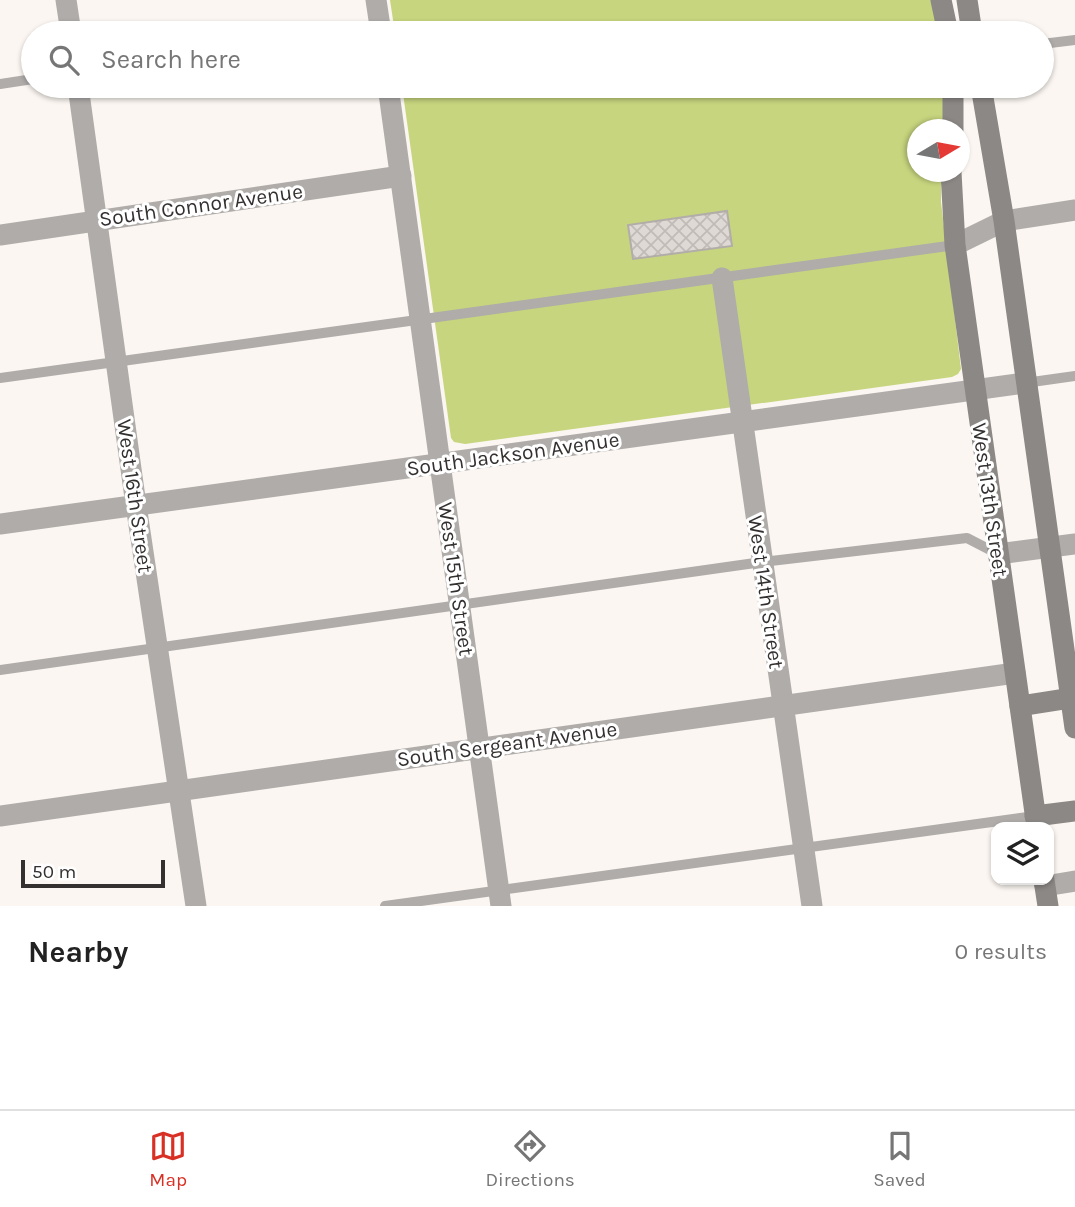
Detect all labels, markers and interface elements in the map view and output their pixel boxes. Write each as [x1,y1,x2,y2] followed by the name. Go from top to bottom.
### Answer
[21,21,1054,98] search box
[45,41,83,79] icon: search
[101,44,241,75] text: Search here
[907,119,970,182] north arrow
[98,179,304,231] street label: South Connor Avenue
[112,418,158,574] street label: West 16th Street
[967,421,1013,579] street label: West 13th Street
[405,427,621,481] street label: South Jackson Avenue
[433,501,479,657] street label: West 15th Street
[743,514,789,670] street label: West 14th Street
[395,717,619,771] street label: South Sergeant Avenue
[991,822,1054,885] map controls
[991,822,1054,885] button: layers
[21,857,164,889] scale bar
[32,861,76,883] text: 50 m
[28,934,128,970] text: Nearby
[955,938,1047,965] text: 0 results
[149,1127,187,1191] tab: Map
[486,1127,575,1191] tab: Directions
[873,1127,926,1191] tab: Saved

